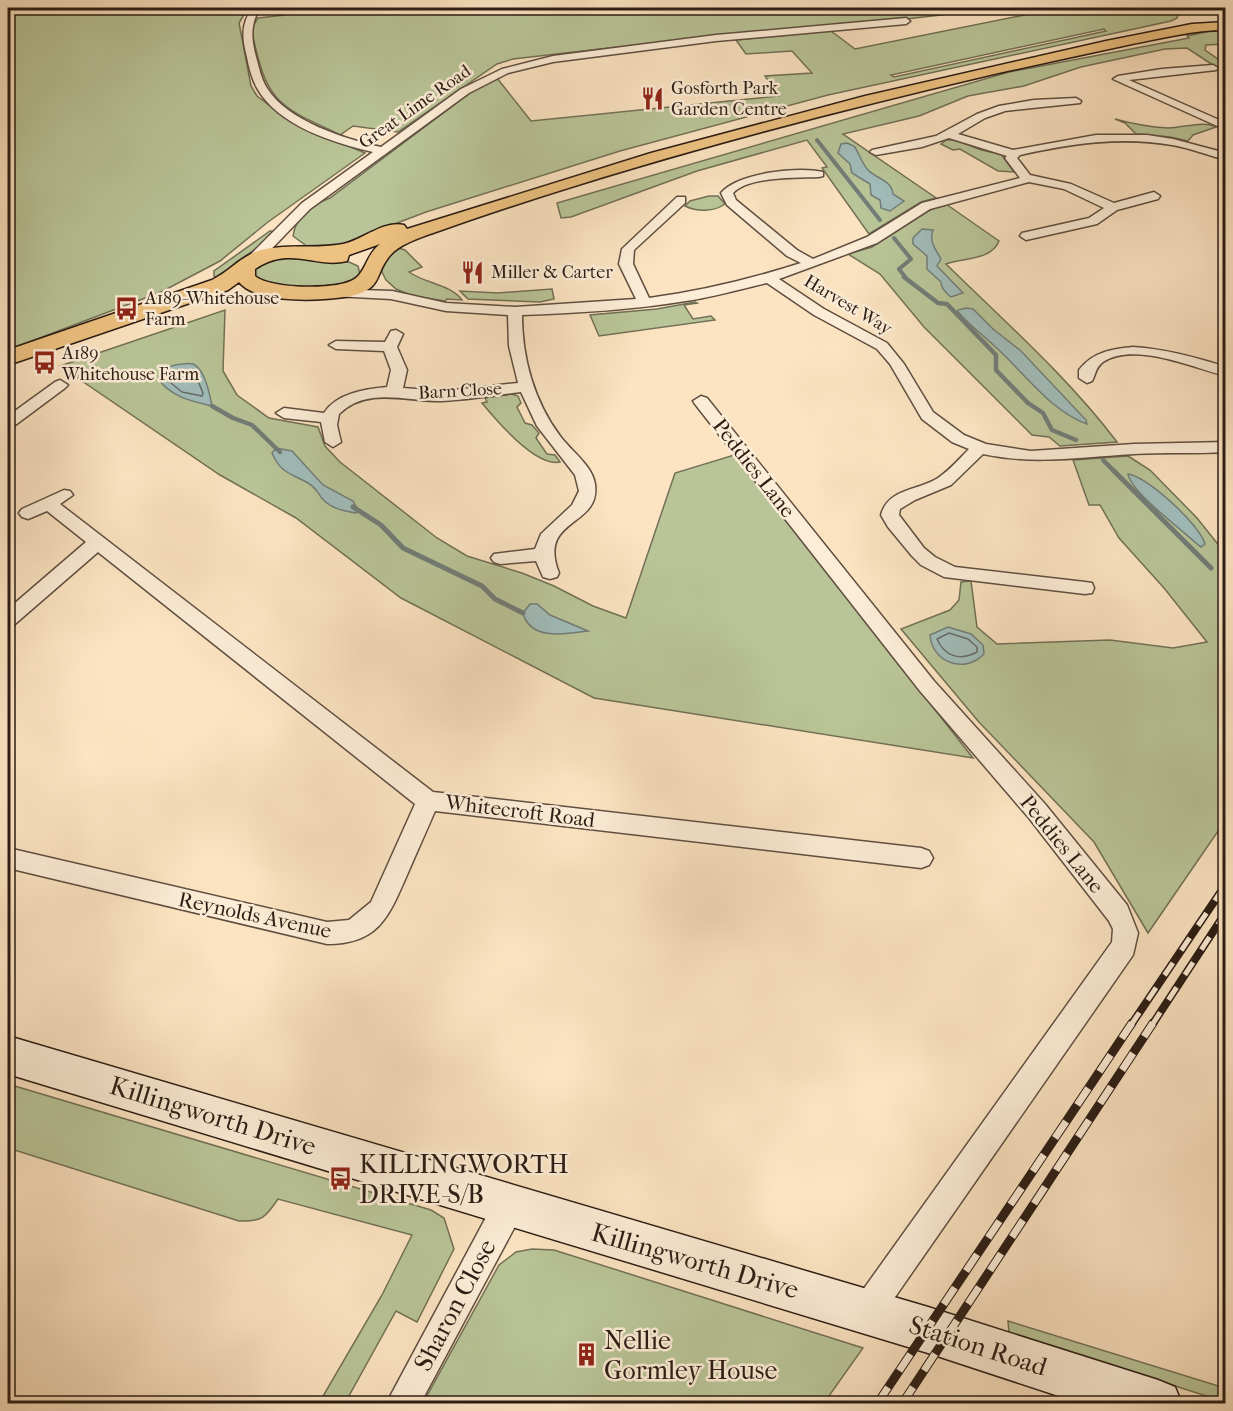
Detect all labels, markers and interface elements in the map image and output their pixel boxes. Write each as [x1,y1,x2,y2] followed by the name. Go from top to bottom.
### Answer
[355,61,475,153] street label: Great Lime Road
[671,78,787,120] place label: Gosforth Park Garden Centre
[640,85,666,111] restaurant icon: Gosforth Park Garden Centre
[460,259,486,285] restaurant icon: Miller & Carter
[491,262,613,283] place label: Miller & Carter
[800,271,897,340] street label: Harvest Way
[144,288,279,330] place label: A189-Whitehouse Farm
[114,295,140,321] bus stop icon: A189-Whitehouse Farm
[61,343,199,385] place label: A189 Whitehouse Farm
[31,350,57,376] bus stop icon: A189 Whitehouse Farm
[418,378,502,404] street label: Barn Close
[708,414,800,522] street label: Peddies Lane
[443,790,597,832] street label: Whitecroft Road
[1015,790,1109,898] street label: Peddies Lane
[176,887,334,943] street label: Reynolds Avenue
[106,1070,320,1162] street label: Killingworth Drive
[359,1149,569,1210] place label: KILLINGWORTH DRIVE-S/B
[328,1166,354,1192] bus stop icon: KILLINGWORTH DRIVE-S/B
[588,1217,802,1305] street label: Killingworth Drive
[407,1234,503,1376] street label: Sharon Close
[905,1309,1052,1383] street label: Station Road
[604,1325,777,1386] place label: Nellie Gormley House
[573,1342,599,1368] building icon: Nellie Gormley House

